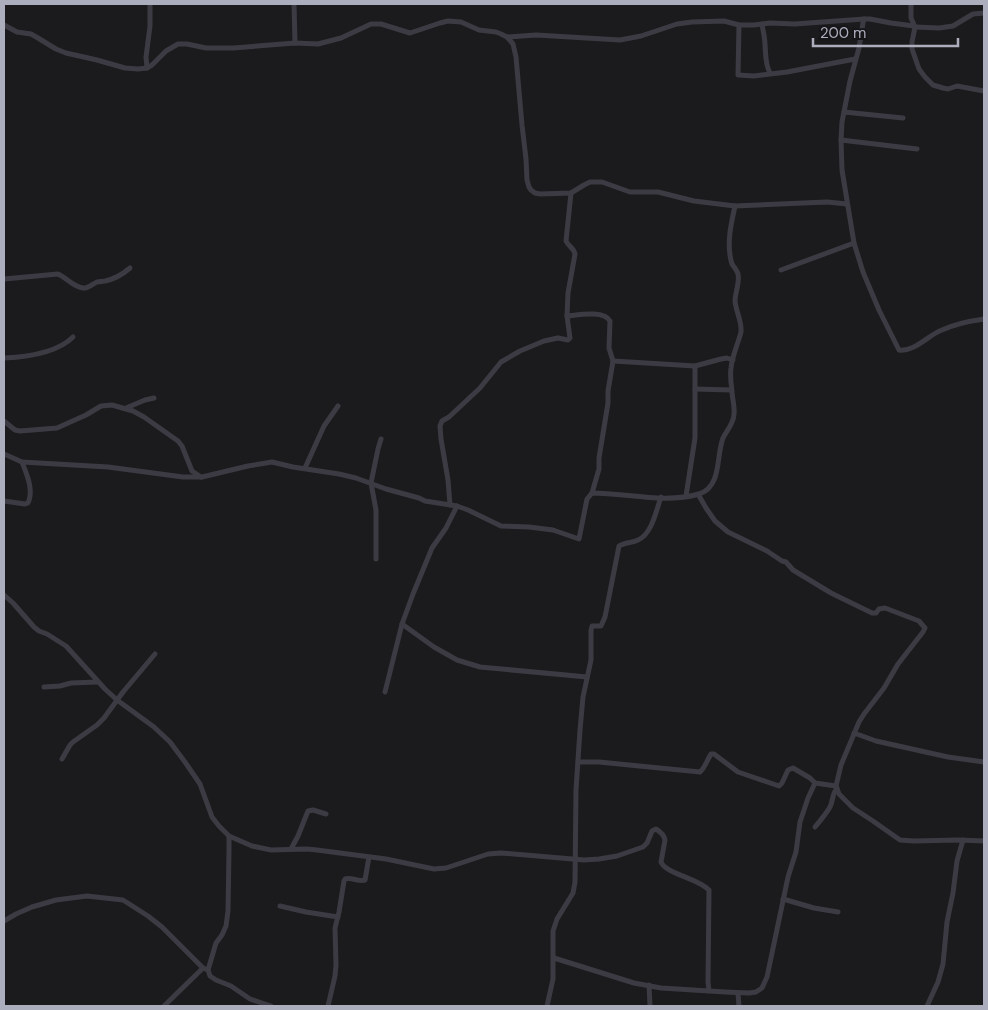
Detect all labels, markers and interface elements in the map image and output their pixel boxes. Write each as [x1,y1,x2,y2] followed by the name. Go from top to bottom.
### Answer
[813,15,958,47] scale bar
[820,23,866,43] text: 200 m

